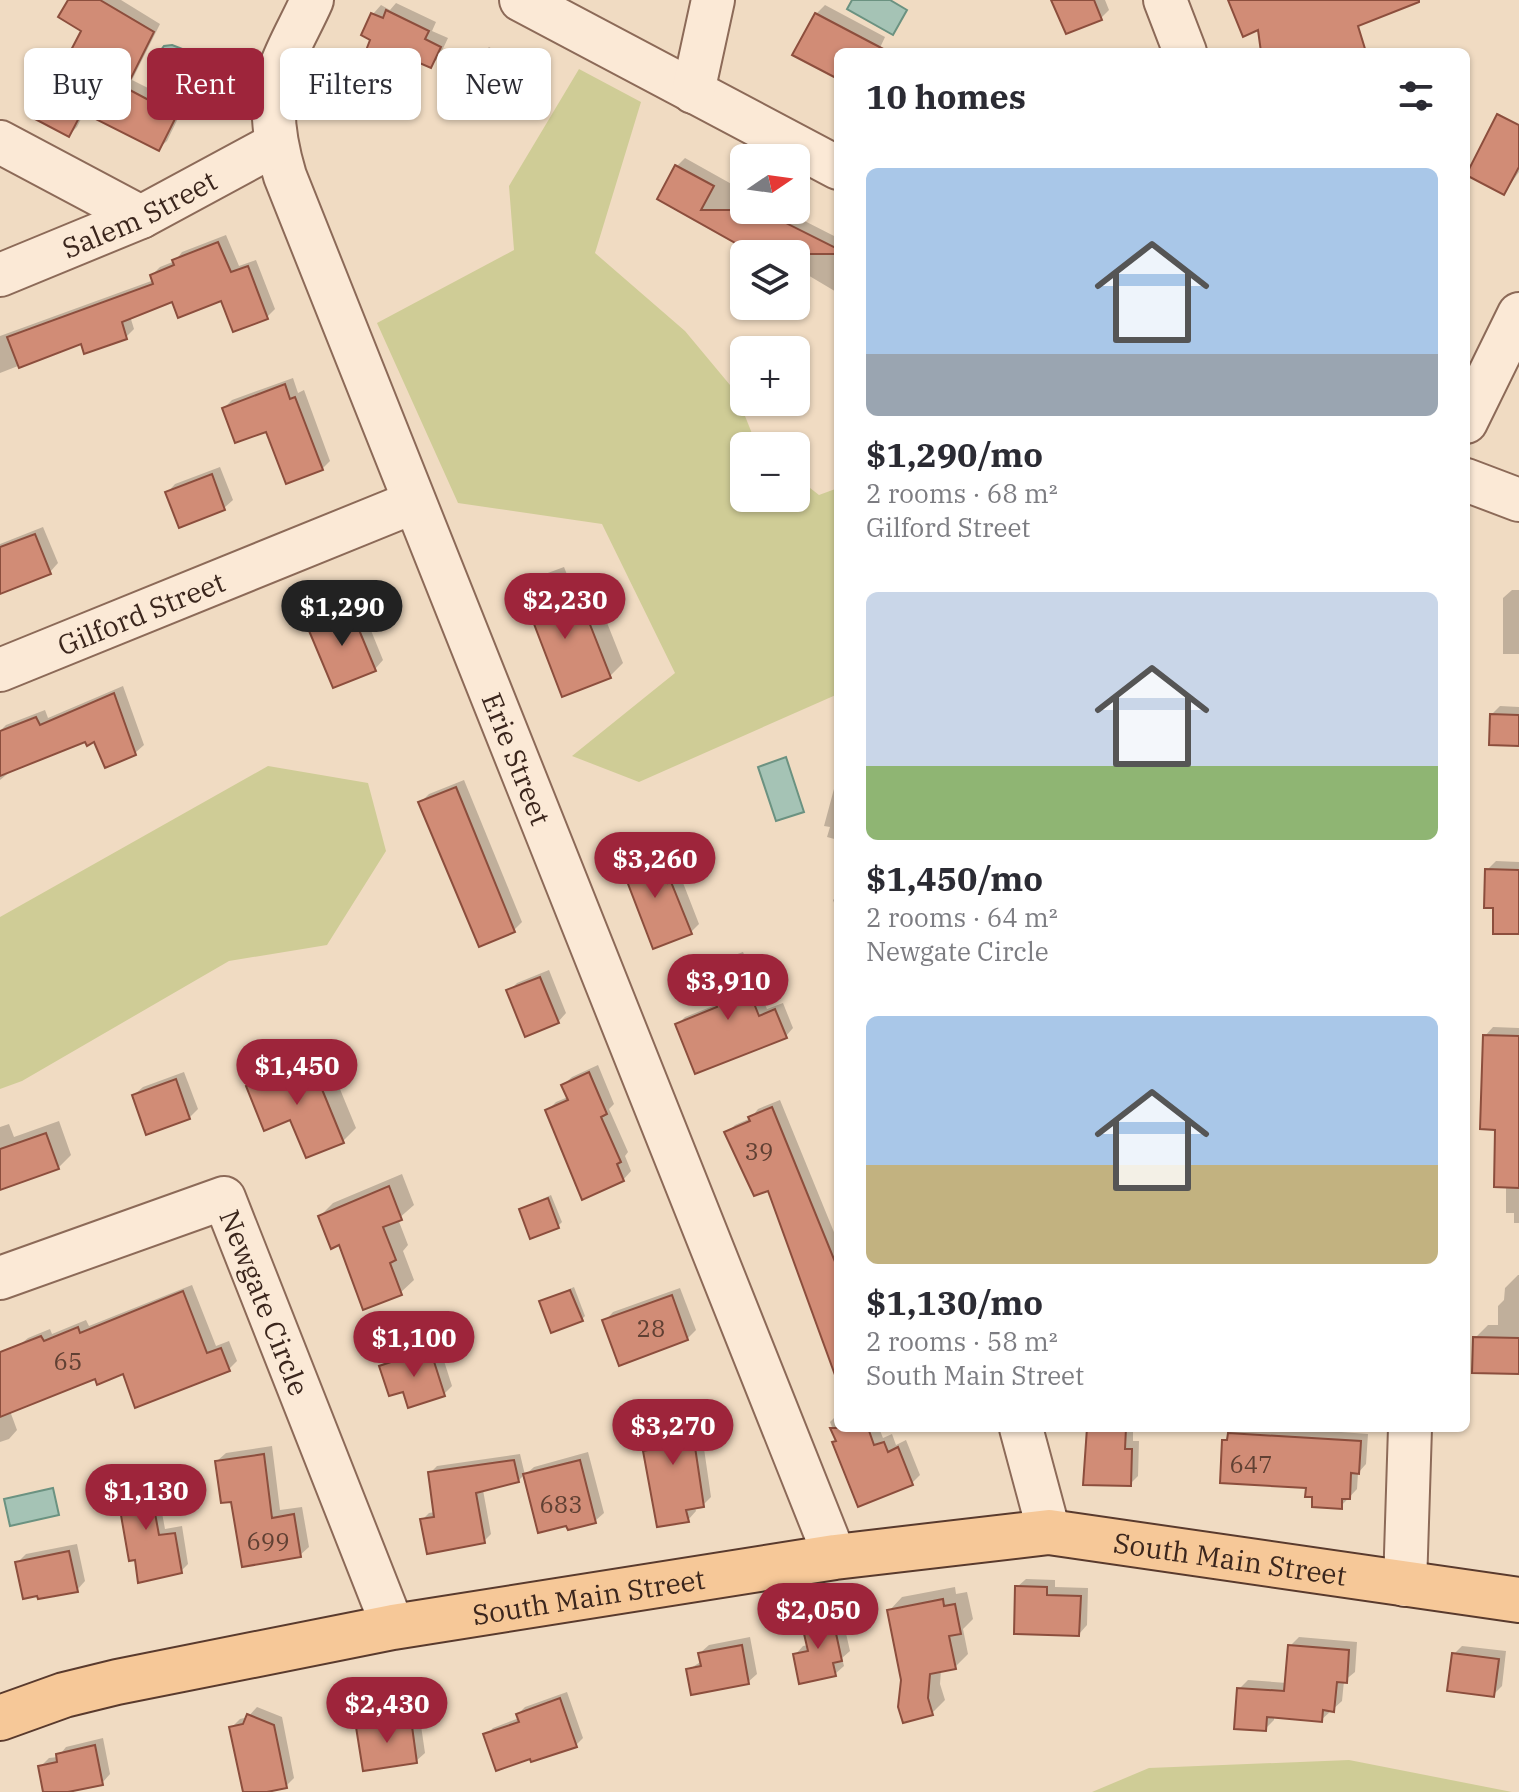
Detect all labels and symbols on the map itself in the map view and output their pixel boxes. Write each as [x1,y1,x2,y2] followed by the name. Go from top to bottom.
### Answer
[730,144,810,224] north arrow
[56,161,223,266] street label: Salem Street
[52,562,230,663] street label: Gilford Street
[500,573,630,641] pin: $2,230
[277,580,407,648] pin: $1,290
[474,687,560,830] street label: Erie Street
[590,832,720,900] pin: $3,260
[663,954,793,1022] pin: $3,910
[232,1039,362,1107] pin: $1,450
[745,1135,773,1167] house number: 39
[212,1204,318,1401] street label: Newgate Circle
[349,1311,479,1379] pin: $1,100
[637,1312,665,1344] house number: 28
[54,1345,82,1377] house number: 65
[608,1399,738,1467] pin: $3,270
[1229,1448,1273,1480] house number: 647
[81,1464,211,1532] pin: $1,130
[539,1488,583,1520] house number: 683
[1111,1523,1349,1593] street label: South Main Street
[246,1525,290,1557] house number: 699
[470,1559,708,1633] street label: South Main Street
[753,1583,883,1651] pin: $2,050
[322,1677,452,1745] pin: $2,430

